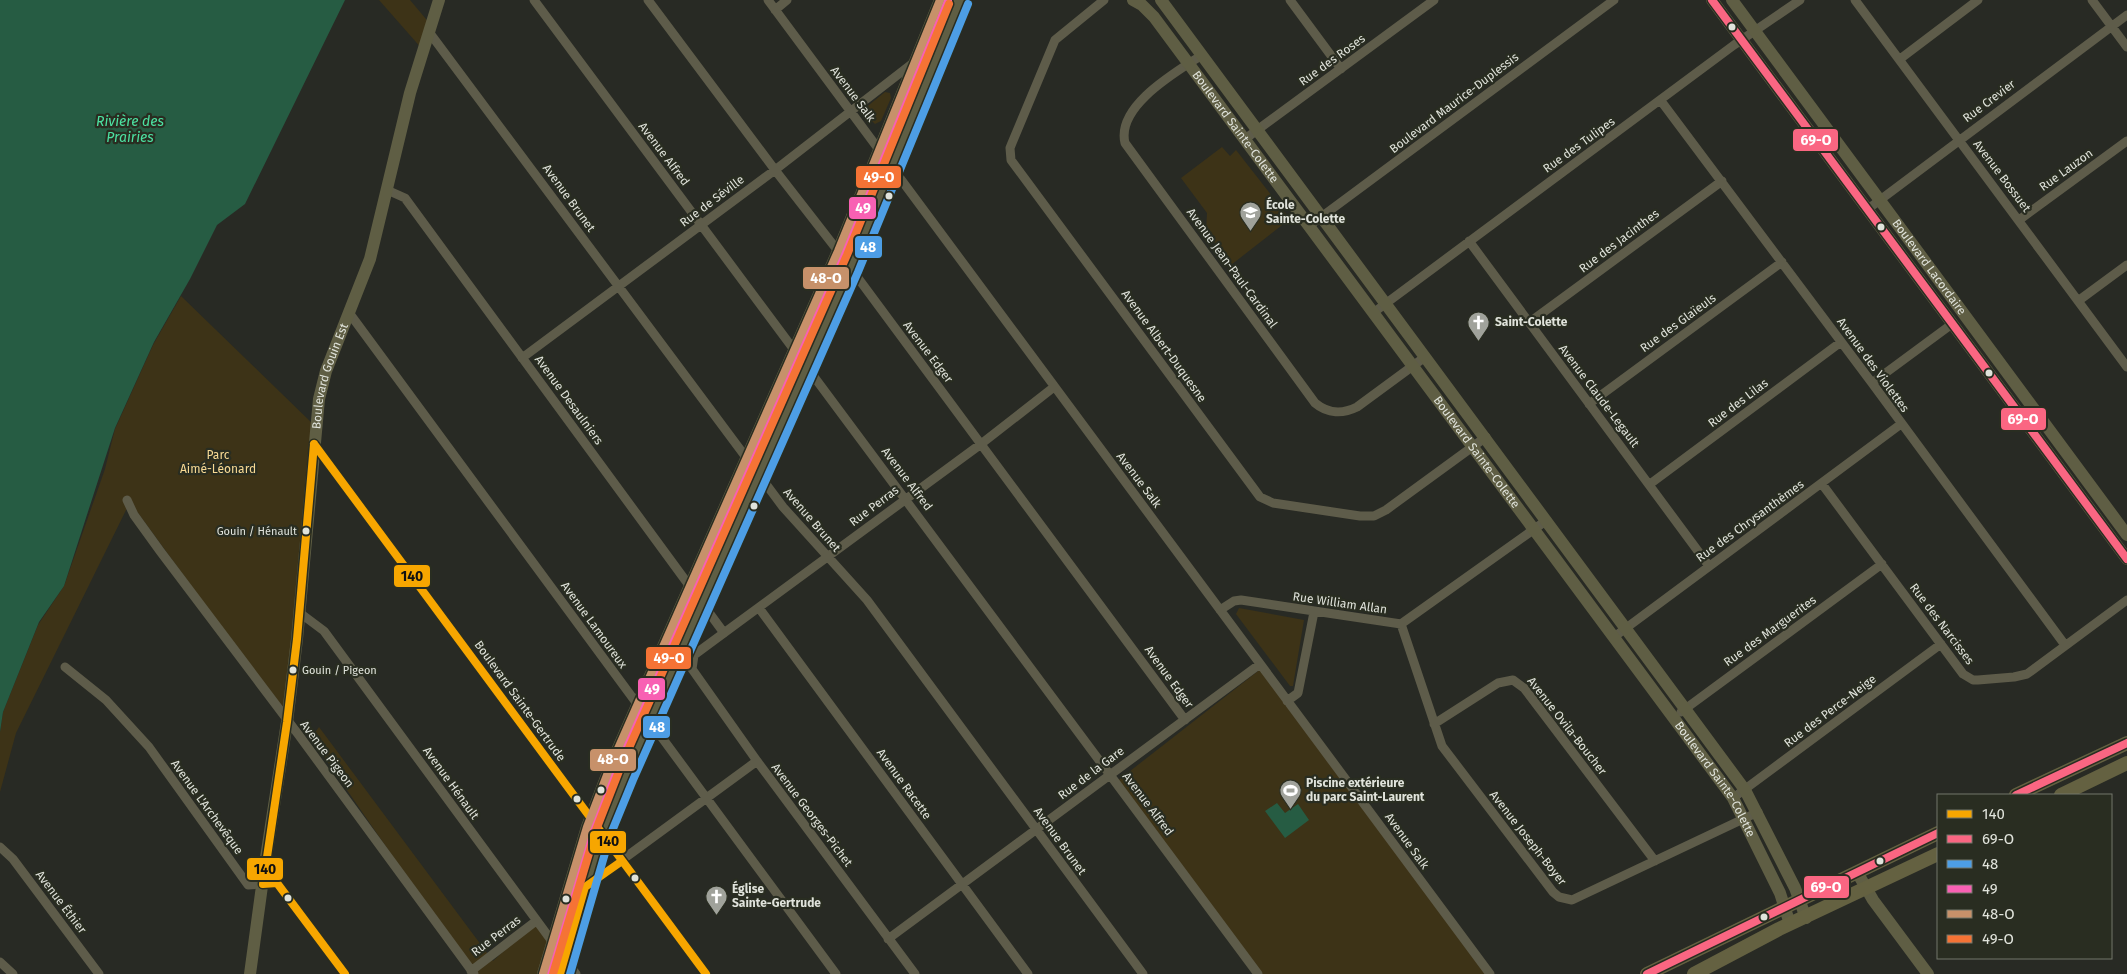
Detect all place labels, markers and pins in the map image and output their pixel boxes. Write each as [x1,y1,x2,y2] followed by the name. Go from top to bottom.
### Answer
[1727,22,1737,32] unlabelled marker
[884,191,894,201] unlabelled marker
[1266,196,1346,226] place label: École Sainte-Colette
[1238,200,1262,231] school or university icon: École Sainte-Colette
[1876,222,1886,232] unlabelled marker
[1467,310,1491,341] church icon: Saint-Colette
[1495,315,1568,329] place label: Saint-Colette
[1984,368,1994,378] unlabelled marker
[749,501,759,511] unlabelled marker
[217,525,297,538] place label: Gouin / Hénault
[301,526,311,536] marker: Gouin / Hénault
[302,664,377,677] place label: Gouin / Pigeon
[288,665,298,675] marker: Gouin / Pigeon
[1306,776,1425,804] place label: Piscine extérieure du parc Saint-Laurent
[1278,778,1302,809] sports icon: Piscine extérieure du parc Saint-Laurent
[596,785,606,795] unlabelled marker
[572,794,582,804] unlabelled marker
[1875,856,1885,866] unlabelled marker
[630,873,640,883] unlabelled marker
[732,880,821,910] place label: Église Sainte-Gertrude
[704,884,728,915] church icon: Église Sainte-Gertrude
[283,893,293,903] unlabelled marker
[561,894,571,904] unlabelled marker
[1759,912,1769,922] unlabelled marker

